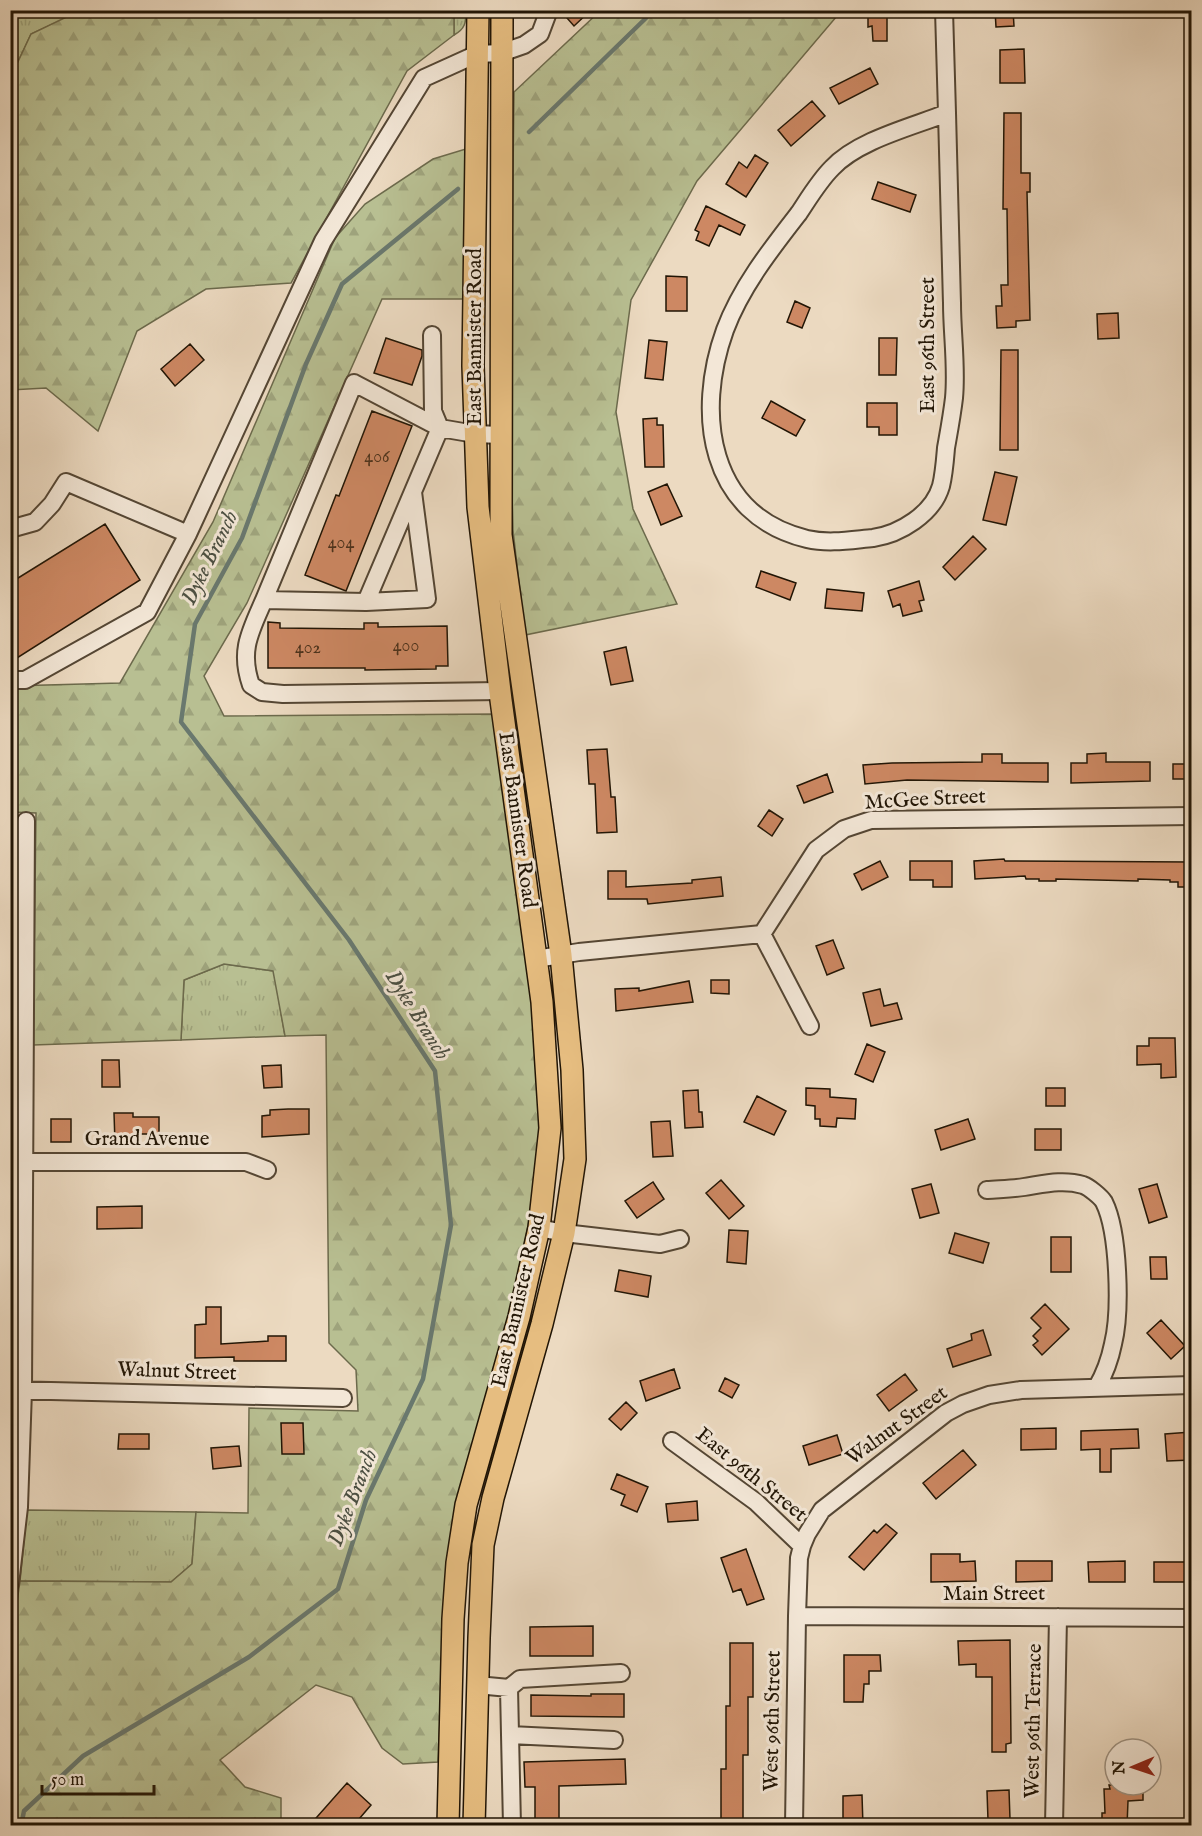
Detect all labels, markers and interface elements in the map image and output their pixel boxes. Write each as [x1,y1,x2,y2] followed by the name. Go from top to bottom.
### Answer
[462,247,489,426] street label: East Bannister Road
[915,277,942,413] street label: East 96th Street
[364,446,390,469] house number: 406
[175,506,245,610] water label: Dyke Branch
[328,532,354,555] house number: 404
[393,635,419,658] house number: 400
[295,637,321,660] house number: 402
[491,730,543,911] street label: East Bannister Road
[864,783,986,817] street label: McGee Street
[378,965,456,1065] water label: Dyke Branch
[85,1126,210,1153] street label: Grand Avenue
[486,1211,552,1391] street label: East Bannister Road
[117,1356,237,1388] street label: Walnut Street
[841,1380,953,1472] street label: Walnut Street
[690,1422,812,1528] street label: East 96th Street
[322,1446,384,1550] water label: Dyke Branch
[943,1581,1045,1608] street label: Main Street
[1019,1643,1049,1799] street label: West 96th Terrace
[758,1650,788,1792] street label: West 96th Street
[1103,1737,1163,1797] north arrow
[42,1758,154,1796] scale bar
[1110,1760,1130,1776] text: N
[51,1769,84,1792] text: 50 m

